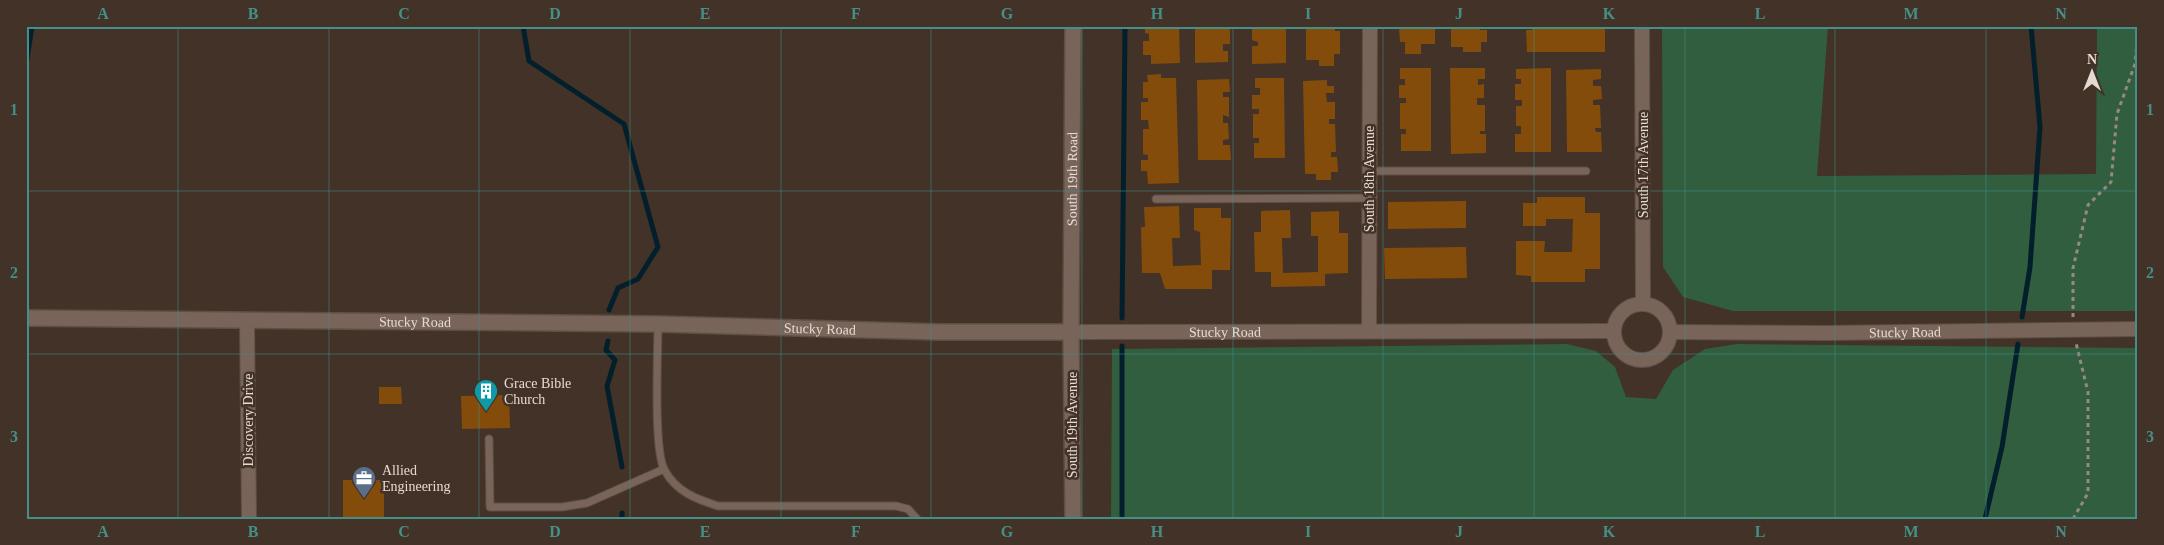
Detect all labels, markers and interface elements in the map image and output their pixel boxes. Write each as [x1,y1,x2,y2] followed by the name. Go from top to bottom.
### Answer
[97,5,109,22] text: A
[248,5,259,22] text: B
[398,5,410,22] text: C
[549,5,561,22] text: D
[700,5,710,22] text: E
[851,5,861,22] text: F
[1001,5,1014,22] text: G
[1151,5,1164,22] text: H
[1305,5,1311,22] text: I
[1455,5,1463,22] text: J
[1603,5,1616,22] text: K
[1755,5,1765,22] text: L
[1903,5,1919,22] text: M
[2055,5,2067,22] text: N
[2066,48,2116,98] north arrow
[2087,52,2097,67] text: N
[10,101,18,118] text: 1
[2146,101,2154,118] text: 1
[1636,112,1651,218] street label: South 17th Avenue
[1362,126,1377,232] street label: South 18th Avenue
[1064,132,1080,226] street label: South 19th Road
[10,264,18,281] text: 2
[2146,264,2154,281] text: 2
[379,314,451,330] street label: Stucky Road
[784,320,856,337] street label: Stucky Road
[1189,324,1261,339] street label: Stucky Road
[1869,324,1941,340] street label: Stucky Road
[1065,372,1080,478] street label: South 19th Avenue
[241,374,256,466] street label: Discovery Drive
[504,376,571,407] place label: Grace Bible Church
[473,378,499,412] building icon: Grace Bible Church
[10,428,18,445] text: 3
[2146,428,2154,445] text: 3
[382,463,450,494] place label: Allied Engineering
[351,465,377,499] office icon: Allied Engineering
[97,523,109,540] text: A
[248,523,259,540] text: B
[398,523,410,540] text: C
[549,523,561,540] text: D
[700,523,710,540] text: E
[851,523,861,540] text: F
[1001,523,1014,540] text: G
[1151,523,1164,540] text: H
[1305,523,1311,540] text: I
[1455,523,1463,540] text: J
[1603,523,1616,540] text: K
[1755,523,1765,540] text: L
[1903,523,1919,540] text: M
[2055,523,2067,540] text: N

